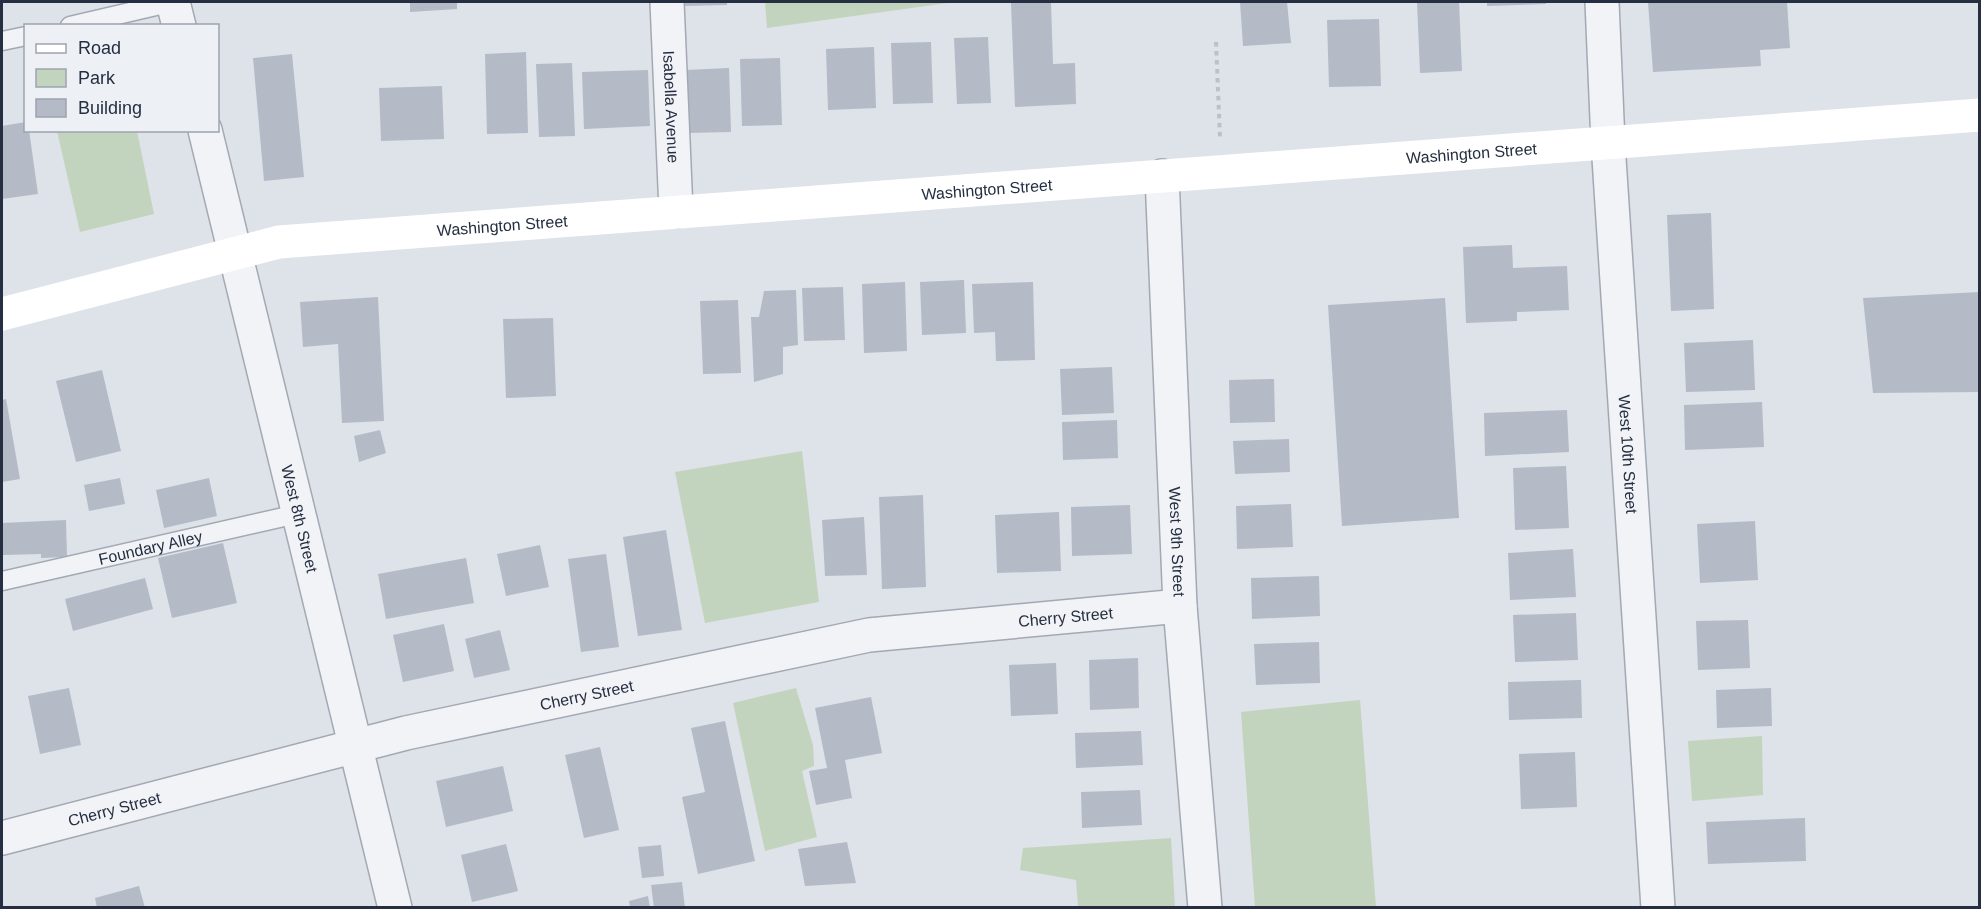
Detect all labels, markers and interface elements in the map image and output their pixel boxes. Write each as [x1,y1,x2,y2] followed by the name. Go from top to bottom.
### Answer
[24,24,219,132] legend
[78,38,121,58] text: Road
[661,50,682,164] street label: Isabella Avenue
[78,68,116,88] text: Park
[78,98,142,118] text: Building
[1405,140,1538,166] street label: Washington Street
[921,176,1053,203] street label: Washington Street
[436,212,569,239] street label: Washington Street
[1616,394,1641,515] street label: West 10th Street
[279,463,321,575] street label: West 8th Street
[1167,486,1188,598] street label: West 9th Street
[97,527,204,567] street label: Foundary Alley
[1017,604,1114,630] street label: Cherry Street
[538,676,635,713] street label: Cherry Street
[66,788,163,829] street label: Cherry Street

